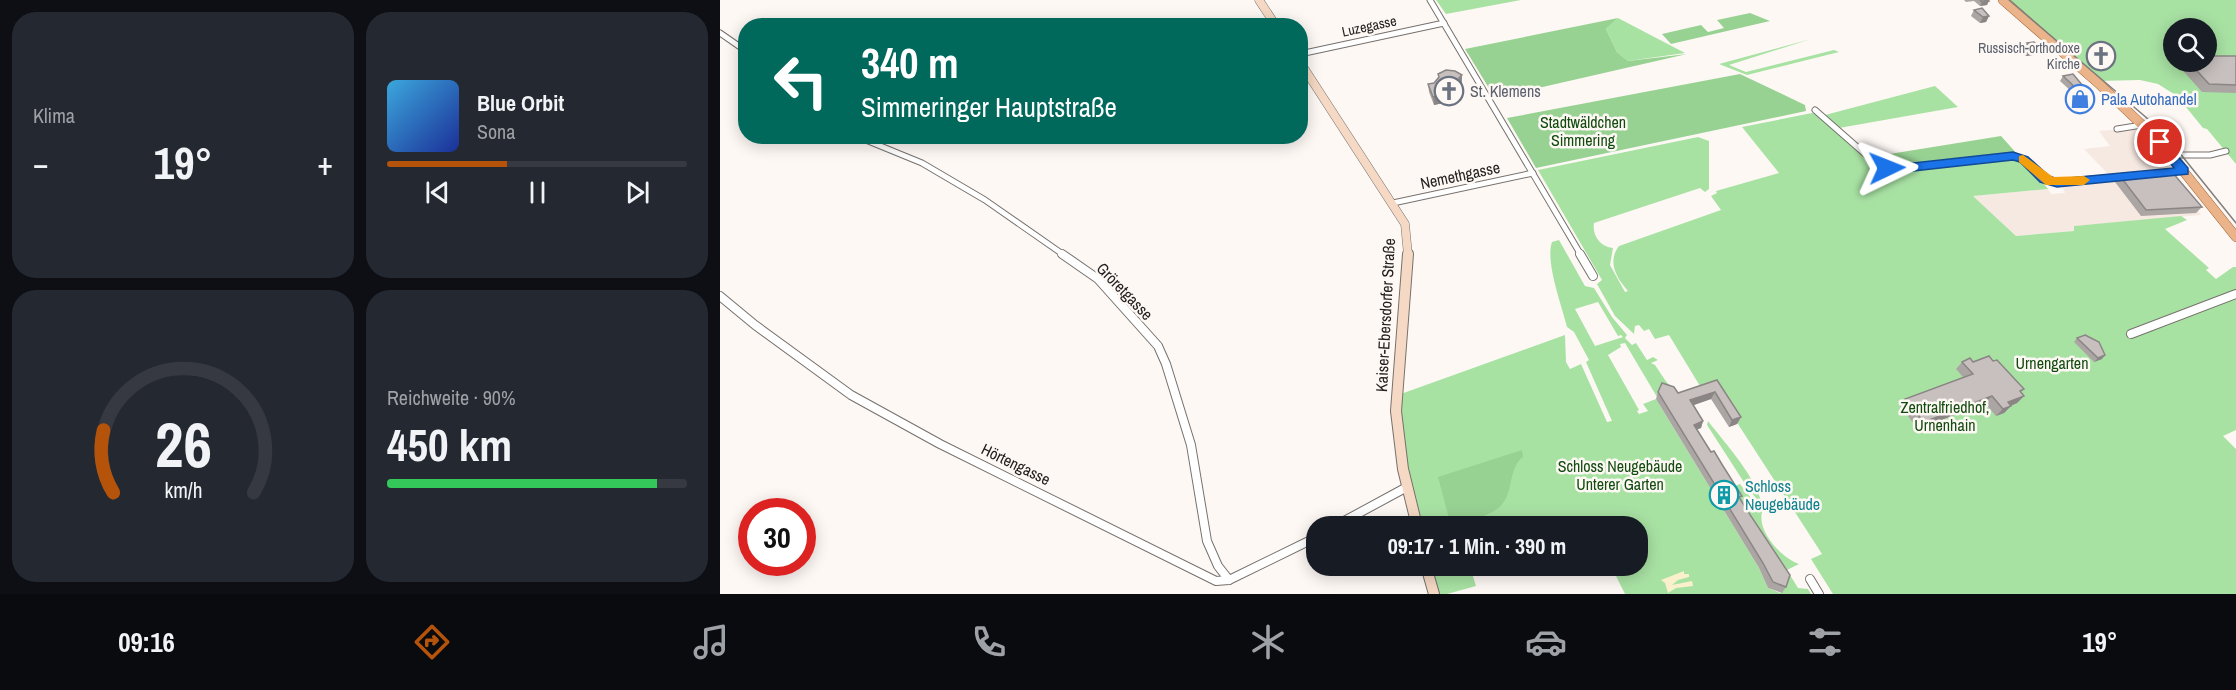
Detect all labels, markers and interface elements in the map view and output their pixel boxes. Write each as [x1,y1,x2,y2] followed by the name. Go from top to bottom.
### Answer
[1340,11,1398,41] street label: Luzegasse
[2163,18,2217,72] map controls
[2163,18,2217,72] button: search
[861,35,959,91] text: 340 m
[1978,39,2080,73] place label: Russisch-orthodoxe Kirche
[2085,40,2117,72] church icon: Russisch-orthodoxe Kirche
[762,42,840,120] icon: left
[1433,75,1465,107] church icon: St. Klemens
[1470,80,1541,102] place label: St. Klemens
[2064,83,2096,115] shop icon: Pala Autohandel
[477,88,564,118] text: Blue Orbit
[2101,88,2197,110] place label: Pala Autohandel
[861,89,1117,125] text: Simmeringer Hauptstraße
[33,102,75,129] text: Klima
[1540,111,1626,151] park label: Stadtwäldchen Simmering
[2134,116,2185,167] pin
[477,118,515,145] text: Sona
[2143,125,2176,158] icon: arrive
[153,132,213,193] text: 19°
[1855,136,1919,200] position arrow
[33,141,49,185] text: −
[317,141,333,185] text: +
[1418,156,1502,194] street label: Nemethgasse
[421,176,454,209] icon: previous
[521,176,554,209] icon: pause
[621,176,654,209] icon: next
[1370,238,1400,392] street label: Kaiser-Ebersdorfer Straße
[1092,257,1158,325] street label: Gröretgasse
[2016,352,2088,374] park label: Urnengarten
[387,384,516,411] text: Reichweite · 90%
[1901,396,1989,436] park label: Zentralfriedhof, Urnenhain
[155,402,211,486] text: 26
[387,414,512,475] text: 450 km
[978,438,1054,490] street label: Hörtengasse
[1558,455,1682,495] park label: Schloss Neugebäude Unterer Garten
[1745,475,1820,515] place label: Schloss Neugebäude
[164,476,202,505] text: km/h
[1708,479,1740,511] building icon: Schloss Neugebäude
[738,498,816,576] speed limit sign: 30
[1388,531,1566,561] text: 09:17 · 1 Min. · 390 m
[411,621,453,663] icon: directions
[690,621,732,663] icon: music
[968,621,1010,663] icon: phone
[1247,621,1289,663] icon: climate
[1525,621,1567,663] icon: car
[1804,621,1846,663] icon: filters
[118,624,175,660] text: 09:16
[2082,624,2118,660] text: 19°

